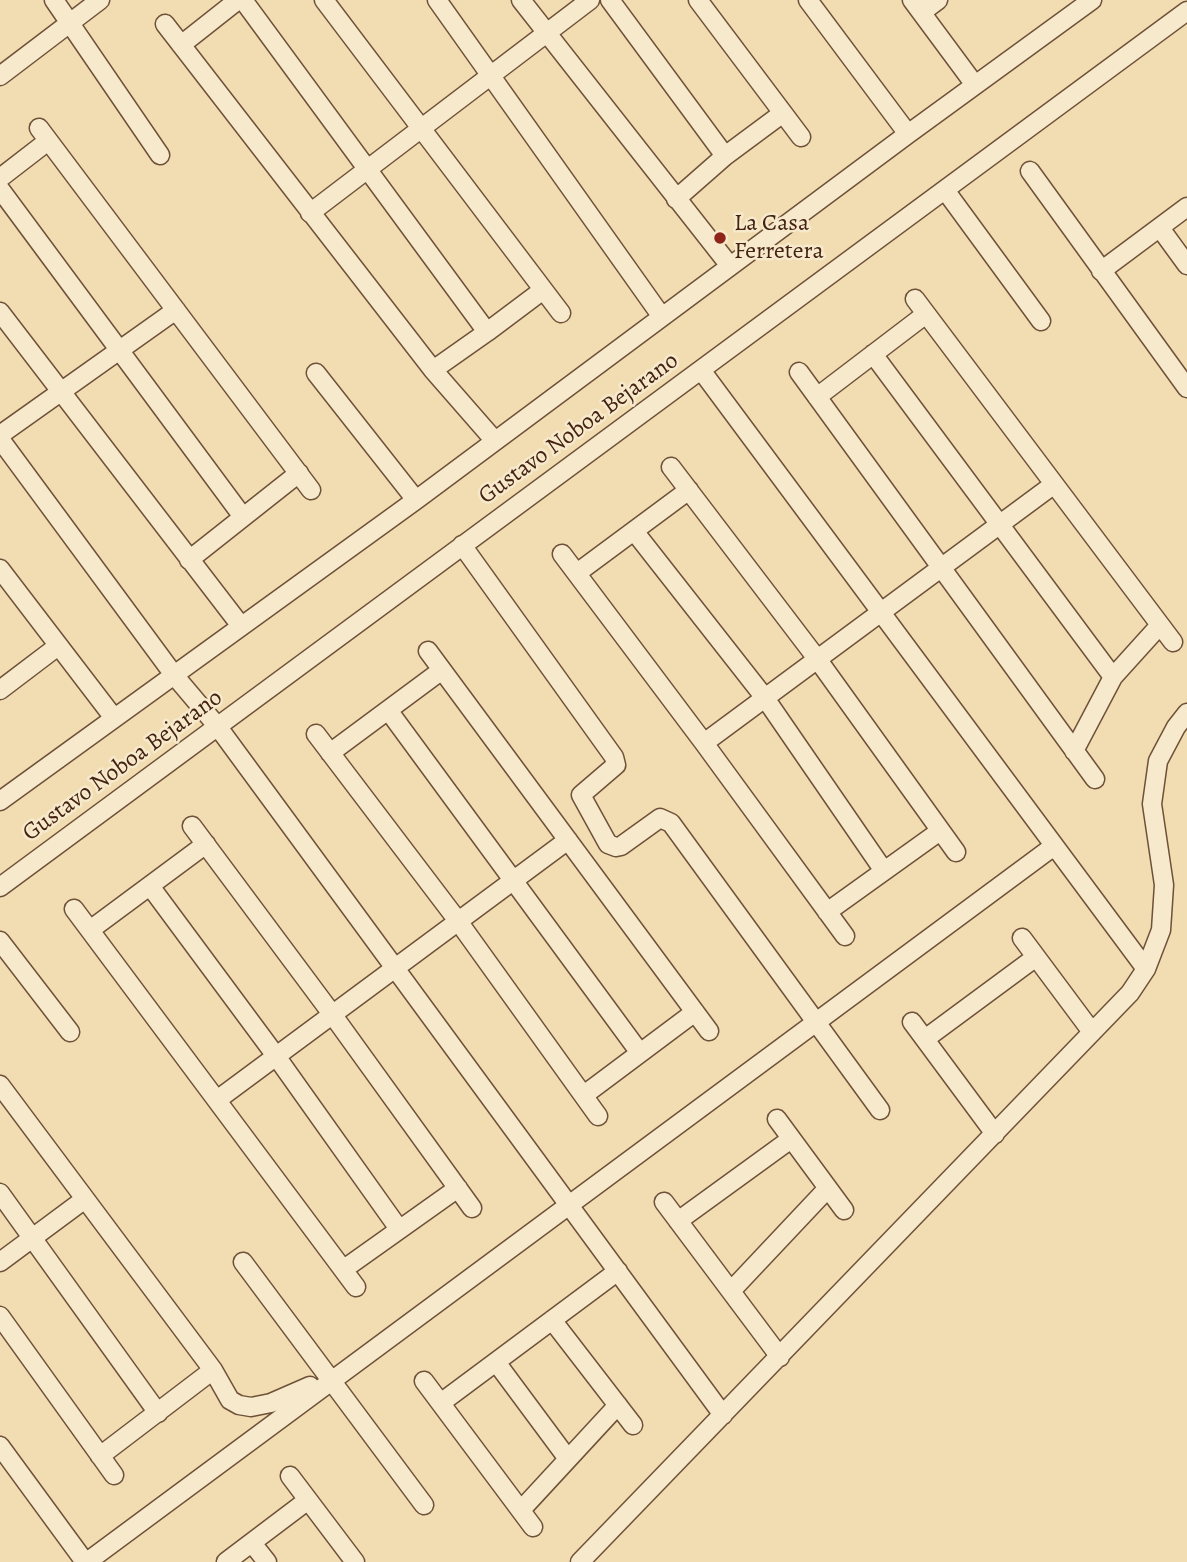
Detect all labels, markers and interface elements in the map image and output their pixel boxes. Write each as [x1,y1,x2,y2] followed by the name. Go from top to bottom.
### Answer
[734,210,824,266] place label: La Casa Ferretera
[712,230,728,246] marker: La Casa Ferretera
[474,347,684,511] street label: Gustavo Noboa Bejarano
[18,684,228,848] street label: Gustavo Noboa Bejarano

